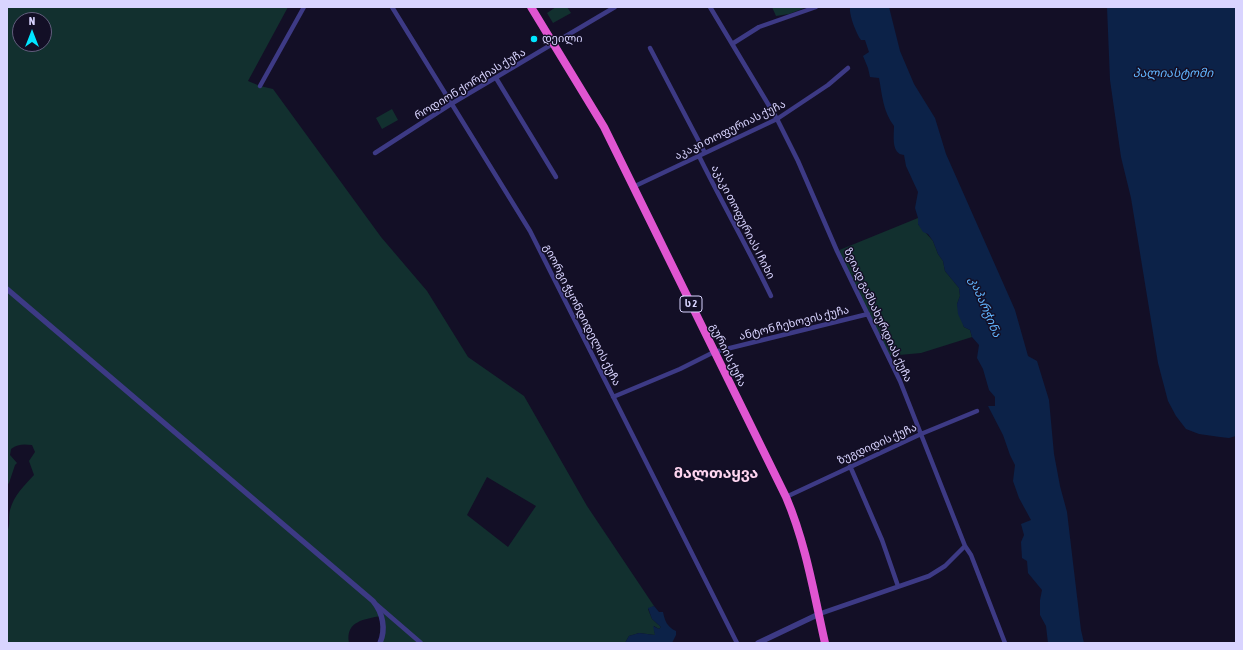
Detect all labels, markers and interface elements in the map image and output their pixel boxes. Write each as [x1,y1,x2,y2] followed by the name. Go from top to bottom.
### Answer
[12,12,52,52] north arrow
[29,15,35,27] text: N
[542,32,583,46] place label: დეილი
[529,34,539,44] marker: დეილი
[412,46,528,122] street label: როდიონ ქორქიას ქუჩა
[1133,66,1213,80] water label: პალიასტომი
[672,97,788,163] street label: აკაკი თოფურიას ქუჩა
[708,163,778,281] street label: აკაკი თოფურიას I ჩიხი
[540,242,624,388] street label: გიორგი ჭყონდიდელის ქუჩა
[841,246,915,384] street label: ზვიად გამსახურდიას ქუჩა
[966,275,1004,339] water label: კაპარჭინა
[680,296,702,312] road number: ს 2
[738,303,850,343] street label: ანტონ ჩეხოვის ქუჩა
[707,321,749,389] street label: გურიის ქუჩა
[835,421,919,467] street label: ზუგდიდის ქუჩა
[674,464,758,482] district label: მალთაყვა

